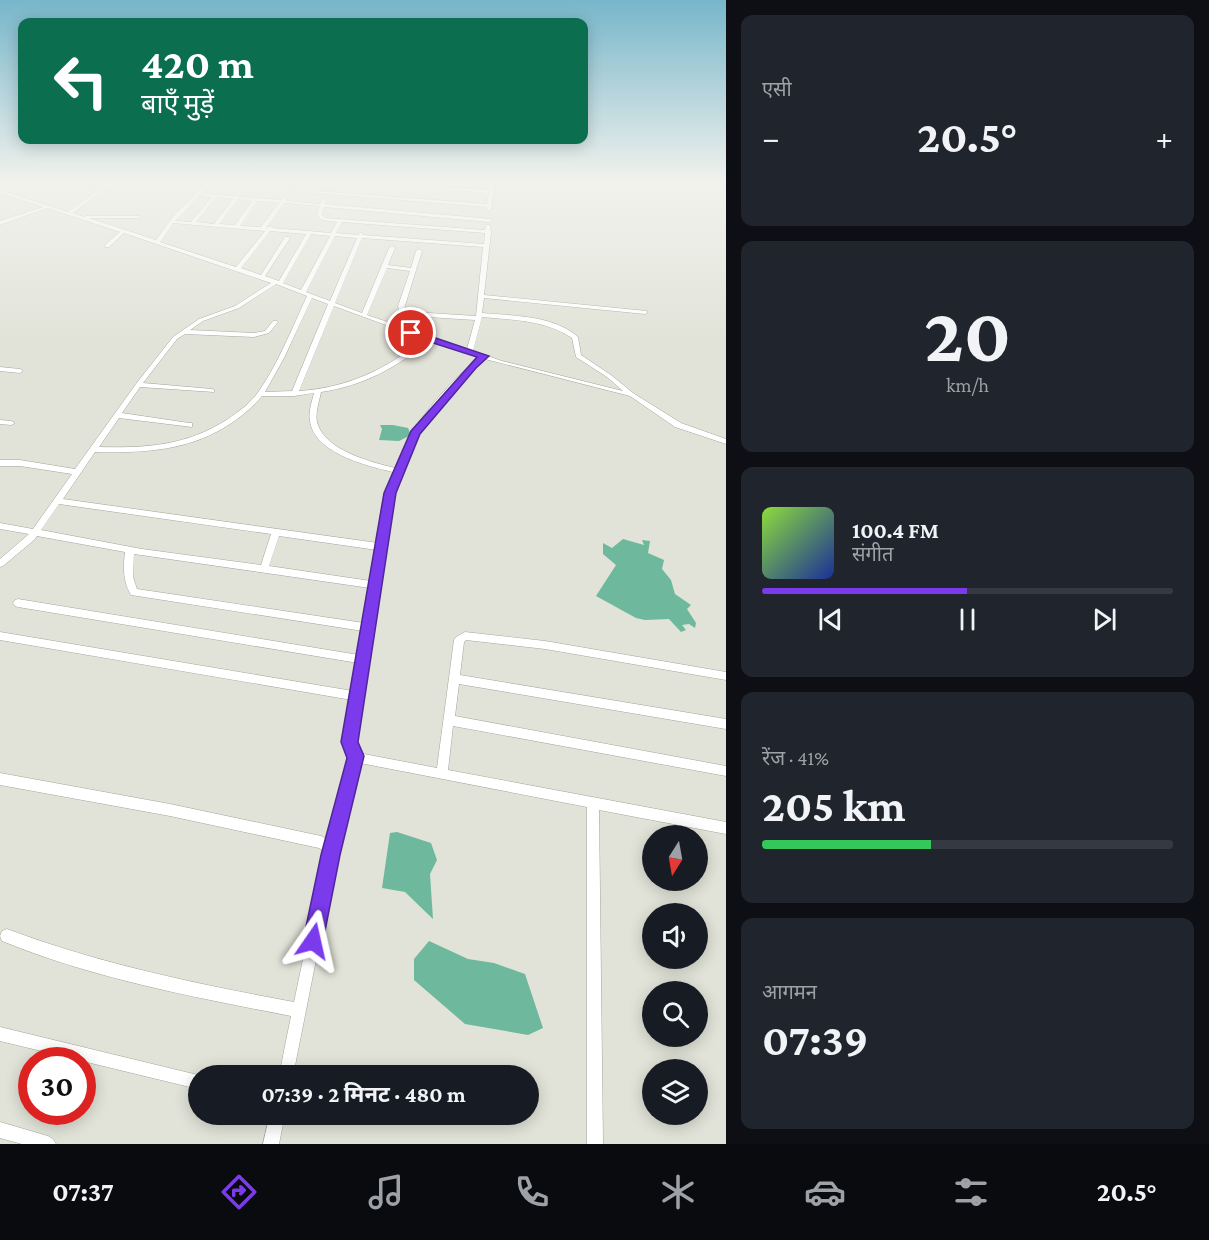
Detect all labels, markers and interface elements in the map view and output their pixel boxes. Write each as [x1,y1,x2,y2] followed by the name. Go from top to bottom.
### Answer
[141,40,254,87] text: 420 m
[42,42,120,120] icon: left
[762,78,792,100] text: एसी
[141,89,214,119] text: बाएँ मुड़ें
[917,112,1018,162] text: 20.5°
[762,119,779,156] text: −
[1156,119,1173,156] text: +
[924,291,1011,378] text: 20
[385,307,436,358] pin
[394,316,427,349] icon: arrive
[946,374,989,396] text: km/h
[852,518,939,543] text: 100.4 FM
[852,543,893,565] text: संगीत
[814,603,847,636] icon: previous
[951,603,984,636] icon: pause
[1088,603,1121,636] icon: next
[762,747,829,769] text: रेंज · 41%
[762,781,906,831] text: 205 km
[642,825,708,891] north arrow
[642,825,708,1125] map controls
[642,903,708,969] button: sound
[281,909,345,973] position arrow
[642,981,708,1047] button: search
[762,981,817,1003] text: आगमन
[762,1015,868,1065] text: 07:39
[18,1047,96,1125] speed limit sign: 30
[642,1059,708,1125] button: layers
[261,1082,466,1107] text: 07:39 · 2 मिनट · 480 m
[218,1171,260,1213] icon: directions
[365,1171,407,1213] icon: music
[511,1171,553,1213] icon: phone
[657,1171,699,1213] icon: climate
[804,1171,846,1213] icon: car
[950,1171,992,1213] icon: filters
[52,1177,114,1207] text: 07:37
[1097,1177,1157,1207] text: 20.5°

